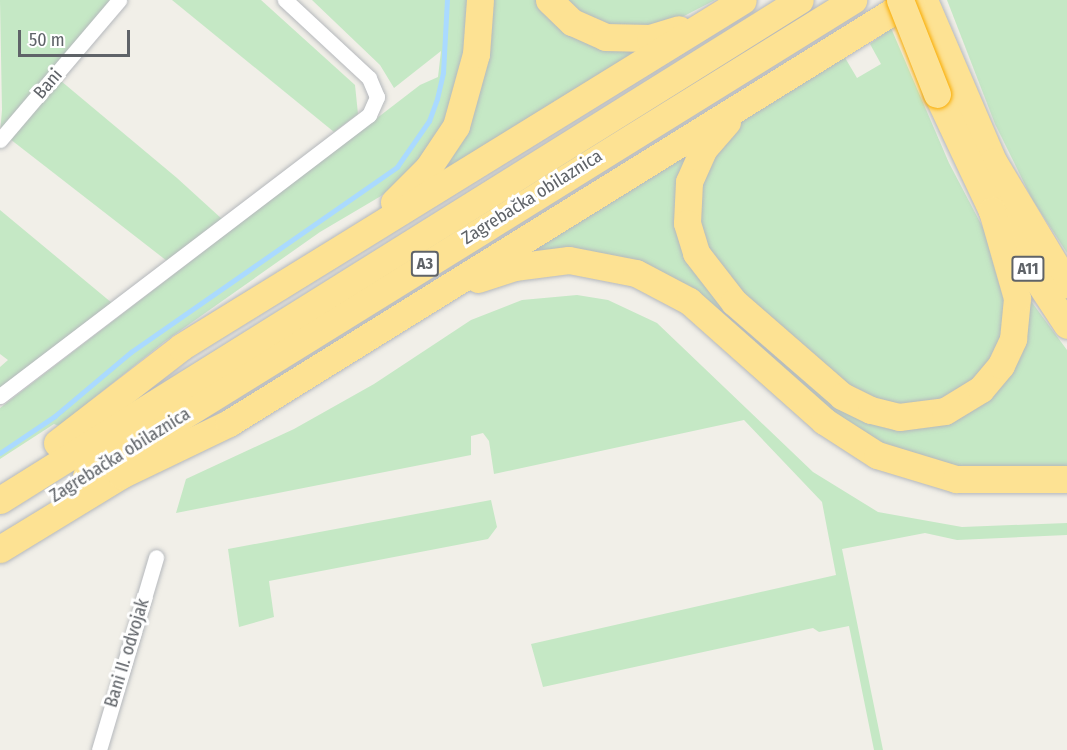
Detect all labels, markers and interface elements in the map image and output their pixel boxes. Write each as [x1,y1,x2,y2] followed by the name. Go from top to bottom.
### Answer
[21,18,134,56] scale bar
[29,29,65,51] text: 50 m
[29,65,67,103] street label: Bani
[458,145,606,249] street label: Zagrebačka obilaznica
[410,251,440,277] road number: A3
[1010,256,1046,282] road number: A11
[46,403,194,507] street label: Zagrebačka obilaznica
[100,596,154,710] street label: Bani II. odvojak

